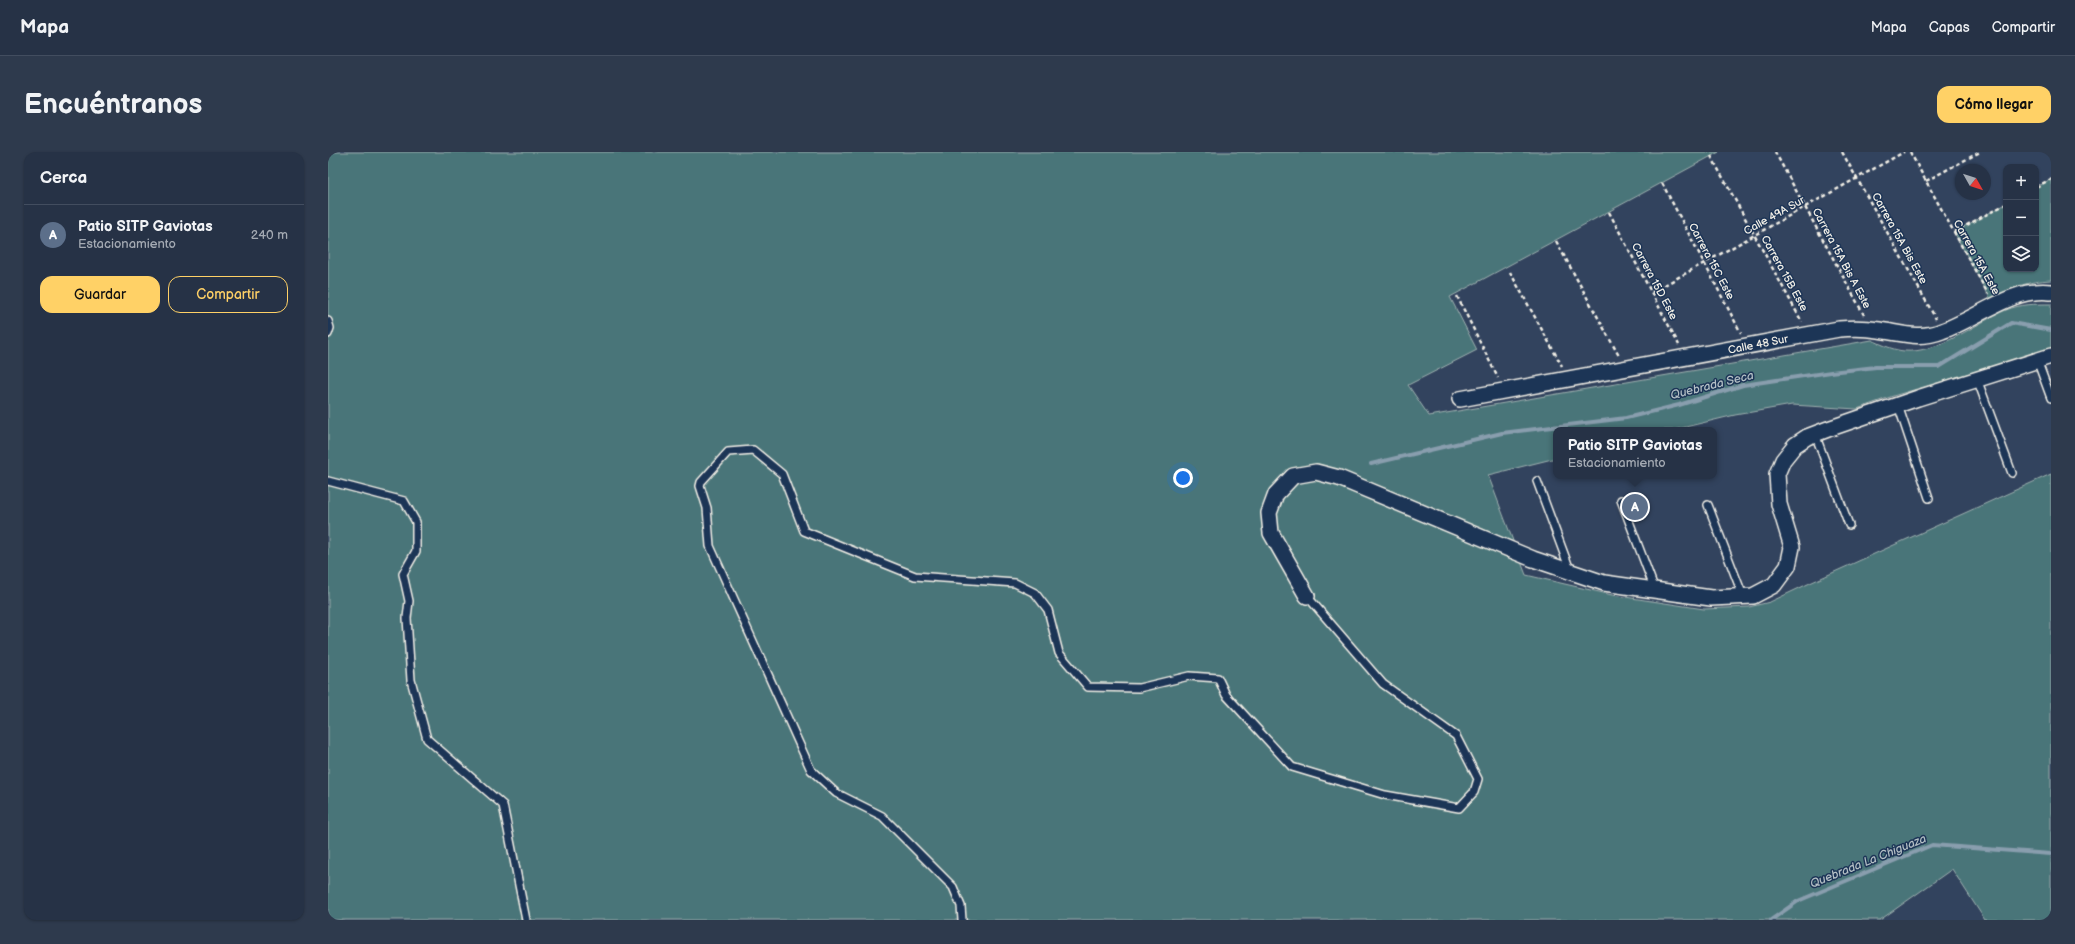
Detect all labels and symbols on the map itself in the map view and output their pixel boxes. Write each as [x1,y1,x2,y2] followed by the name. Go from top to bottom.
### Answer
[1955,164,1991,200] north arrow
[1869,190,1930,287] street label: Carrera 15A Bis Este
[1741,193,1808,238] street label: Calle 49A Sur
[1810,206,1874,311] street label: Carrera 15A Bis A Este
[1951,217,2003,297] street label: Carrera 15A Este
[1686,221,1737,302] street label: Carrera 15C Este
[1758,233,1811,314] street label: Carrera 15B Este
[1629,241,1680,322] street label: Carrera 15D Este
[1727,332,1790,357] street label: Calle 48 Sur
[1669,368,1756,403] water label: Quebrada Seca
[1173,468,1193,488] your location
[1622,492,1648,522] pin: A
[1808,831,1929,892] water label: Quebrada La Chiguaza

